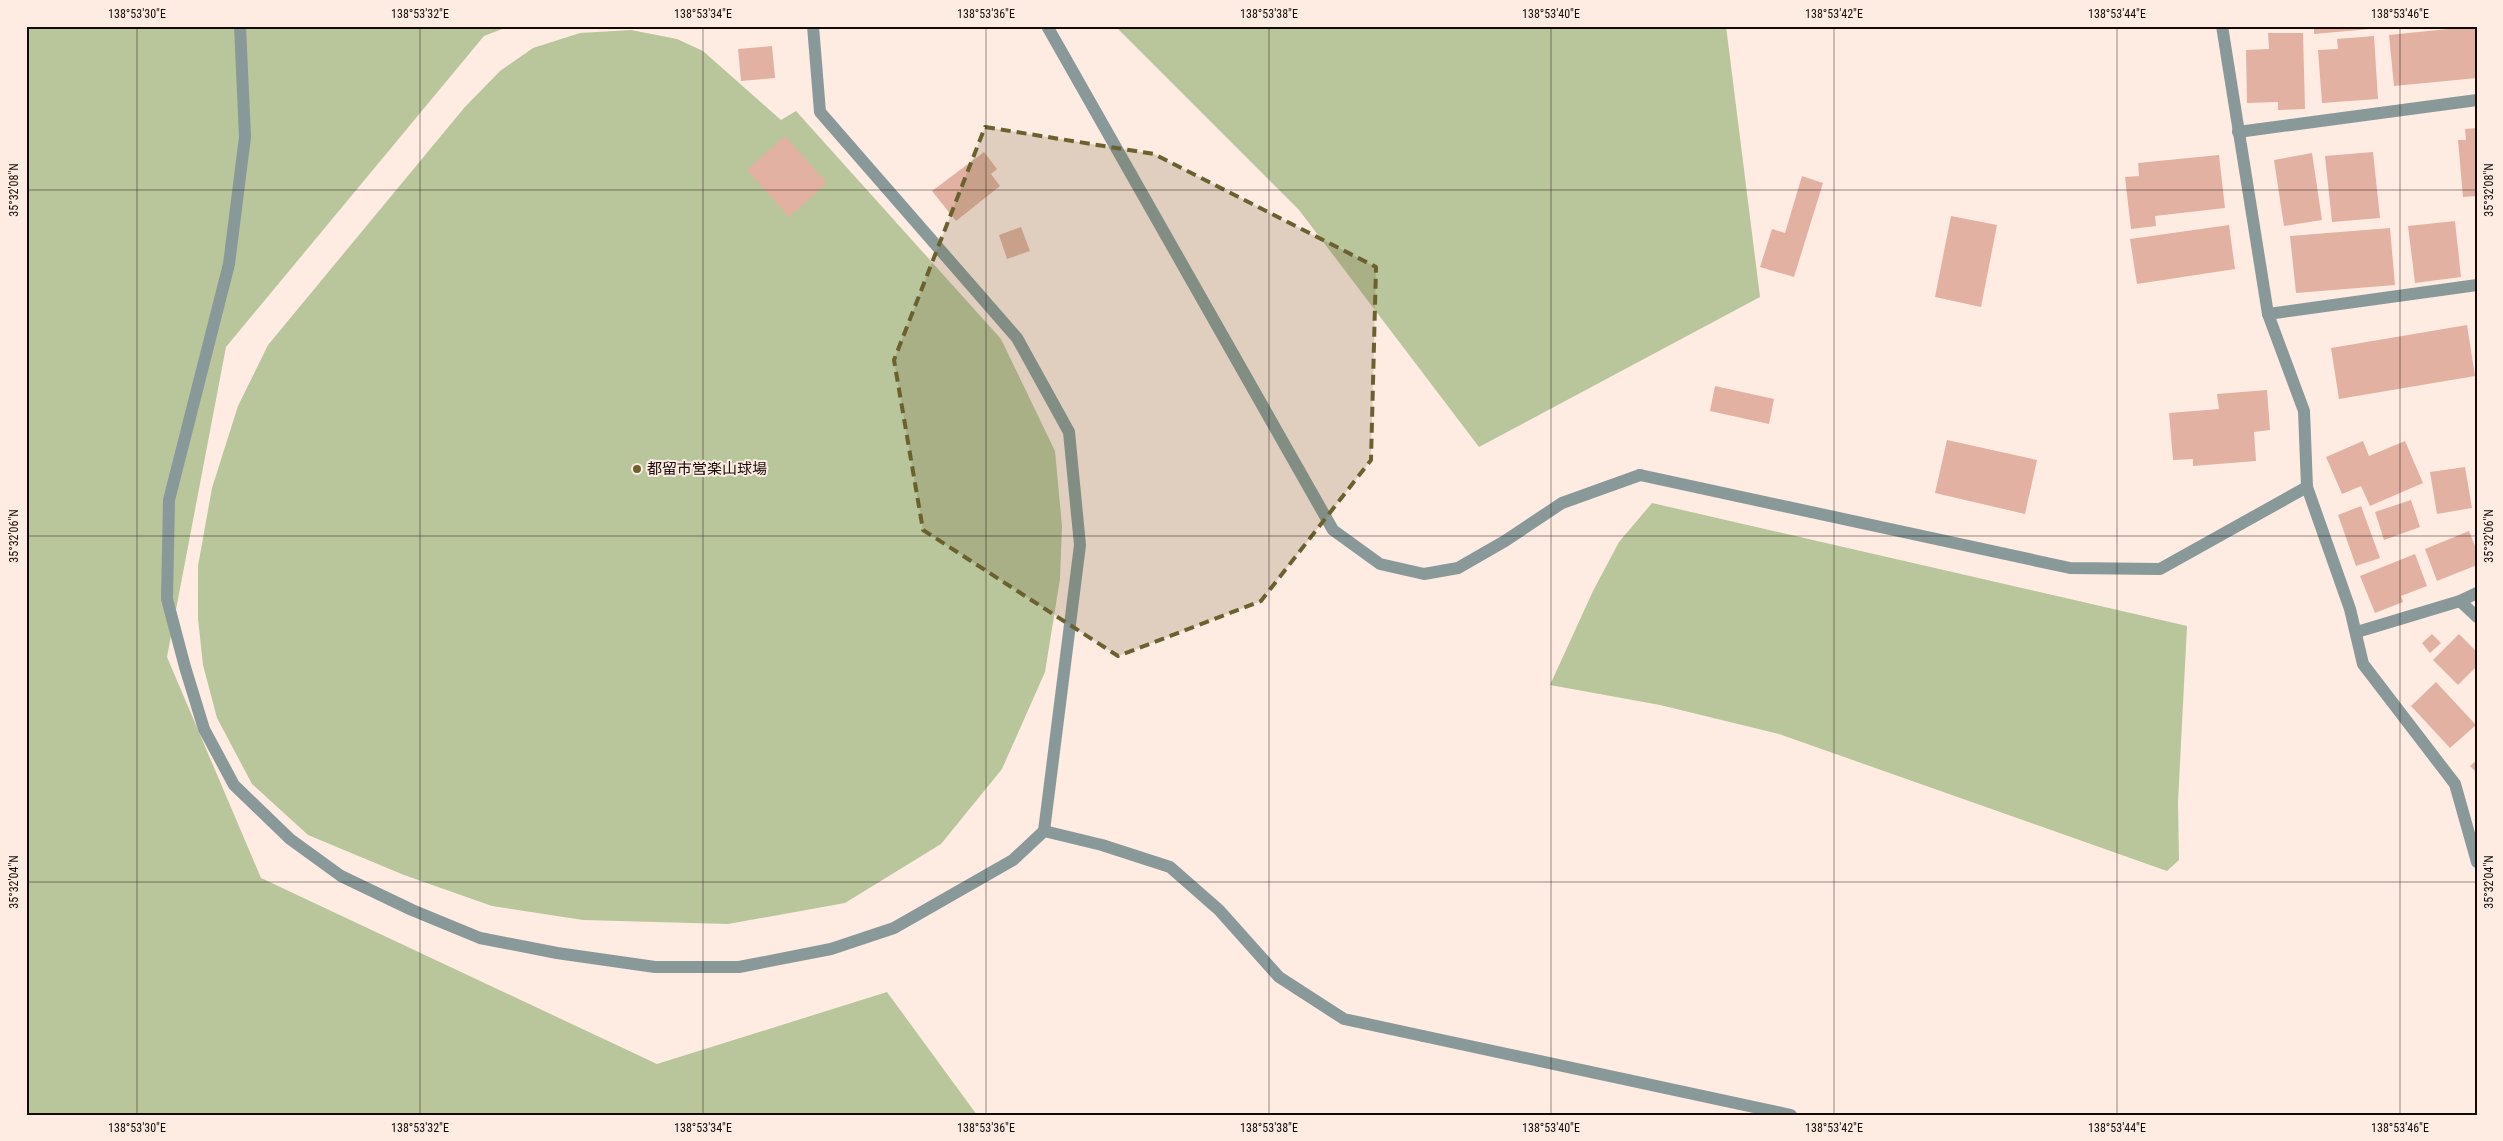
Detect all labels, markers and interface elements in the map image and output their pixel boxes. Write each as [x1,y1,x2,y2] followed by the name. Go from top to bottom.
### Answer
[108,7,166,21] text: 138°53'30"E
[391,7,449,21] text: 138°53'32"E
[674,7,732,21] text: 138°53'34"E
[957,7,1015,21] text: 138°53'36"E
[1240,7,1298,21] text: 138°53'38"E
[1522,7,1580,21] text: 138°53'40"E
[1805,7,1863,21] text: 138°53'42"E
[2088,7,2146,21] text: 138°53'44"E
[2371,7,2429,21] text: 138°53'46"E
[7,163,21,217] text: 35°32'08"N
[2482,163,2496,217] text: 35°32'08"N
[647,460,767,478] place label: 都留市営楽山球場
[631,463,643,475] marker: 都留市営楽山球場
[7,509,21,563] text: 35°32'06"N
[2482,509,2496,563] text: 35°32'06"N
[7,855,21,909] text: 35°32'04"N
[2482,855,2496,909] text: 35°32'04"N
[108,1121,166,1135] text: 138°53'30"E
[391,1121,449,1135] text: 138°53'32"E
[674,1121,732,1135] text: 138°53'34"E
[957,1121,1015,1135] text: 138°53'36"E
[1240,1121,1298,1135] text: 138°53'38"E
[1522,1121,1580,1135] text: 138°53'40"E
[1805,1121,1863,1135] text: 138°53'42"E
[2088,1121,2146,1135] text: 138°53'44"E
[2371,1121,2429,1135] text: 138°53'46"E

